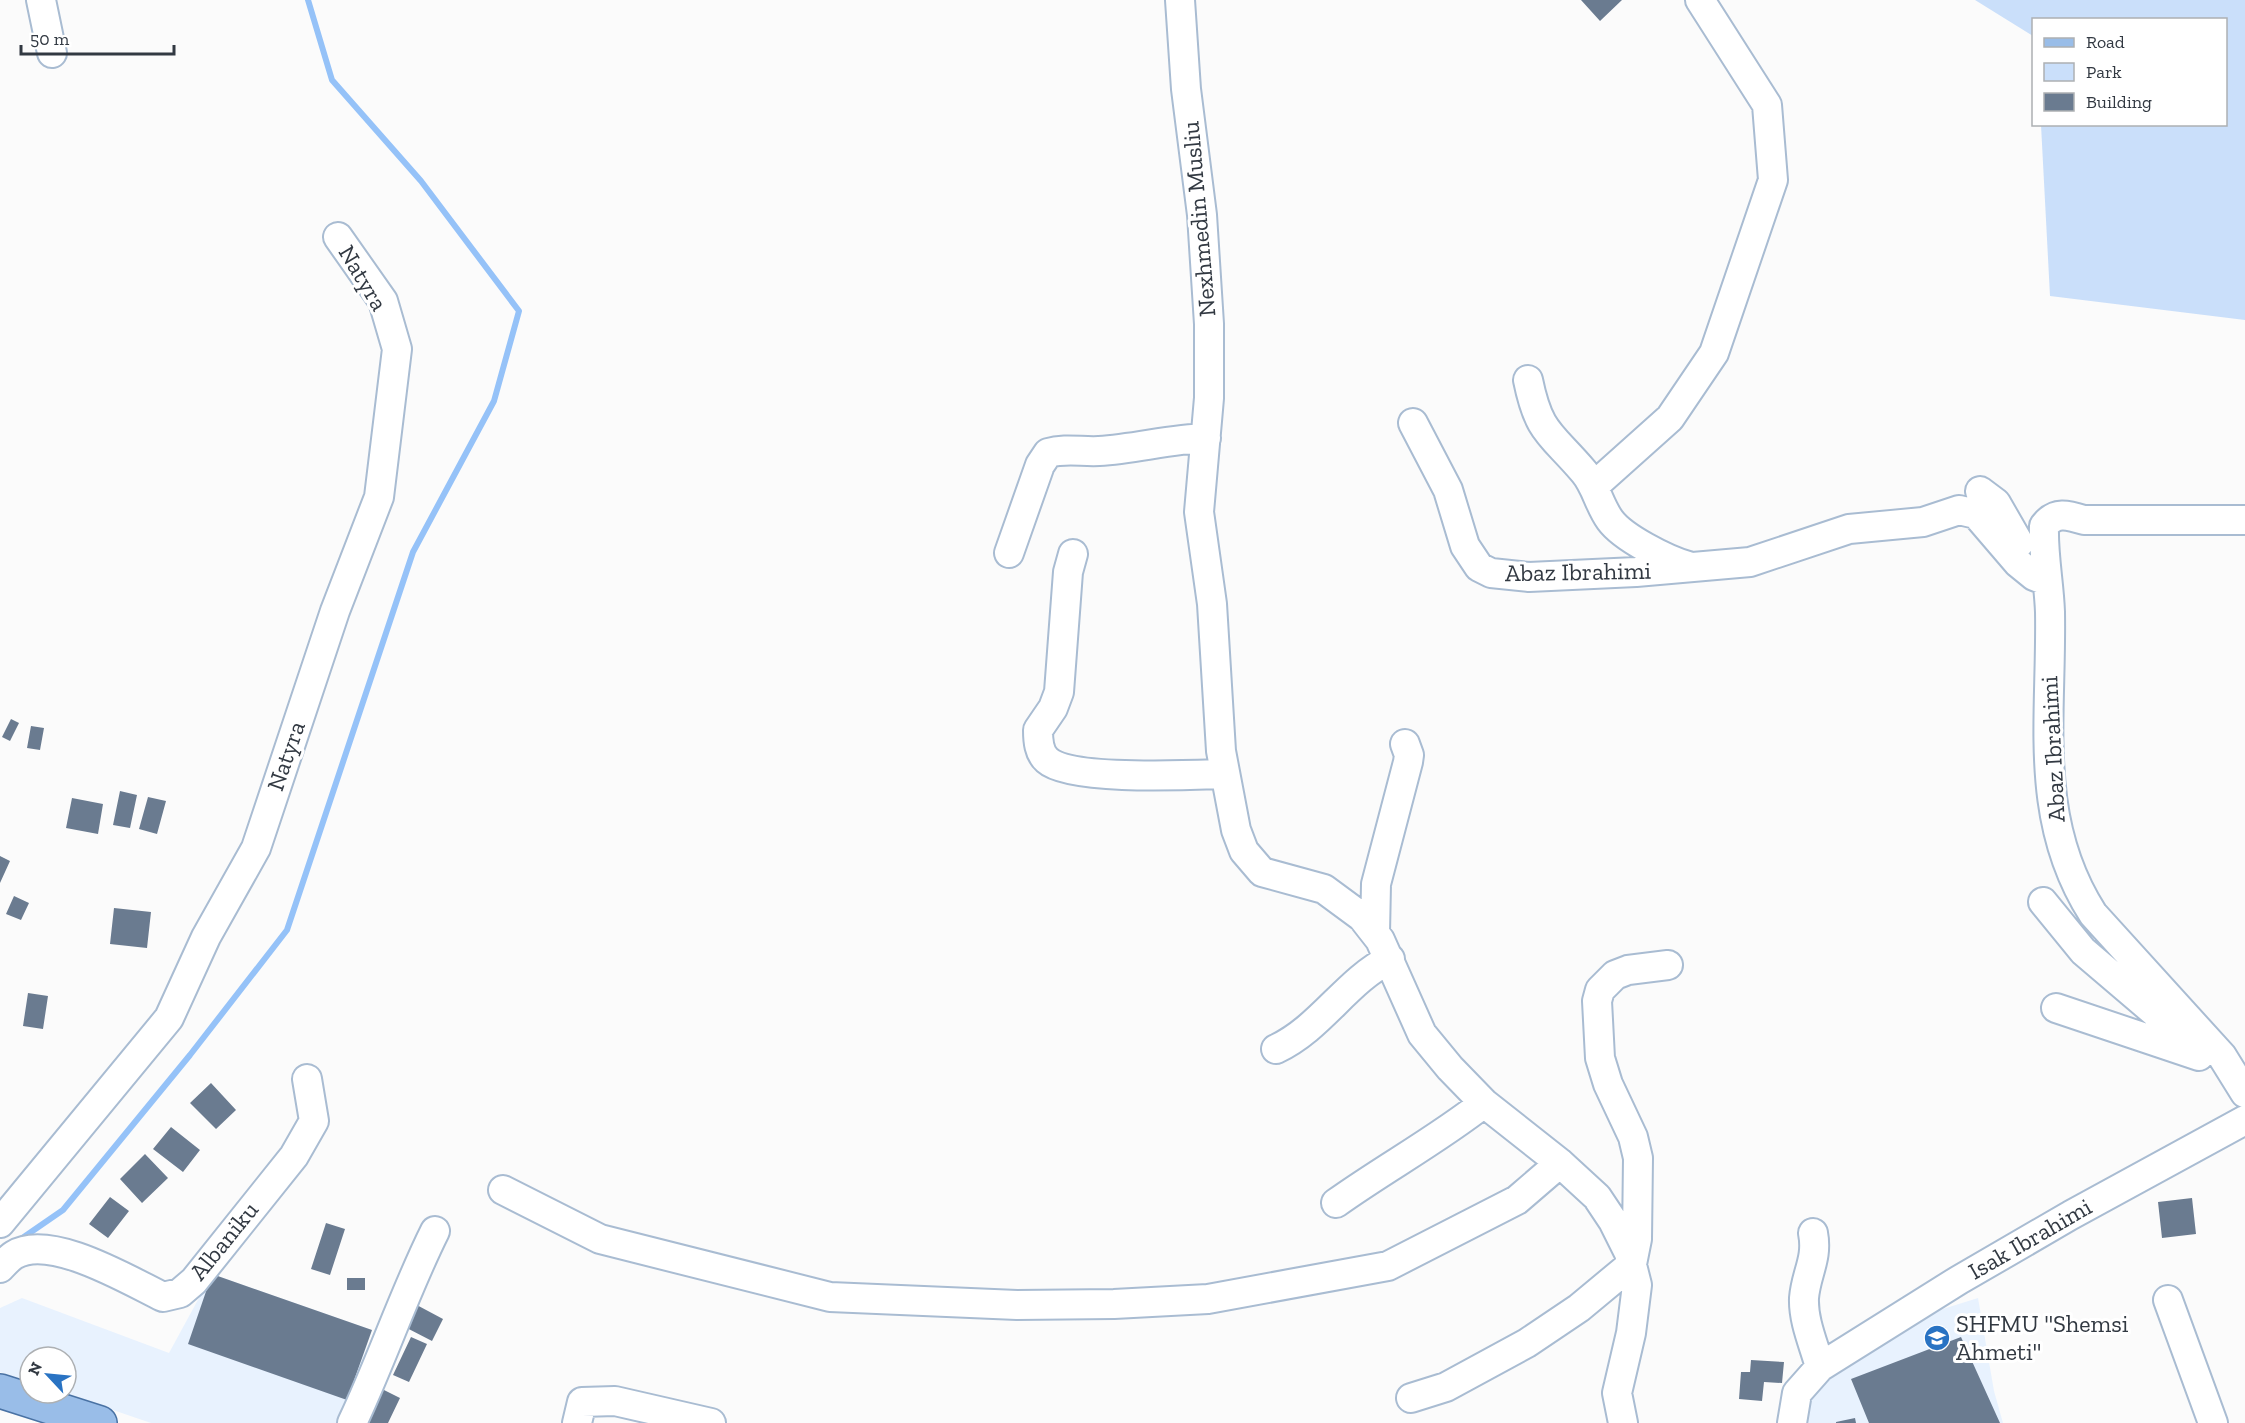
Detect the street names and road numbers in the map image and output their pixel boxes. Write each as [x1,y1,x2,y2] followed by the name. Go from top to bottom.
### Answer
[1175,119,1222,318] street label: Nexhmedin Musliu
[333,240,394,316] street label: Natyra
[1505,556,1652,587] street label: Abaz Ibrahimi
[2034,675,2071,823] street label: Abaz Ibrahimi
[260,717,311,794] street label: Natyra
[1963,1192,2097,1285] street label: Isak Ibrahimi
[183,1195,264,1286] street label: Albaniku

